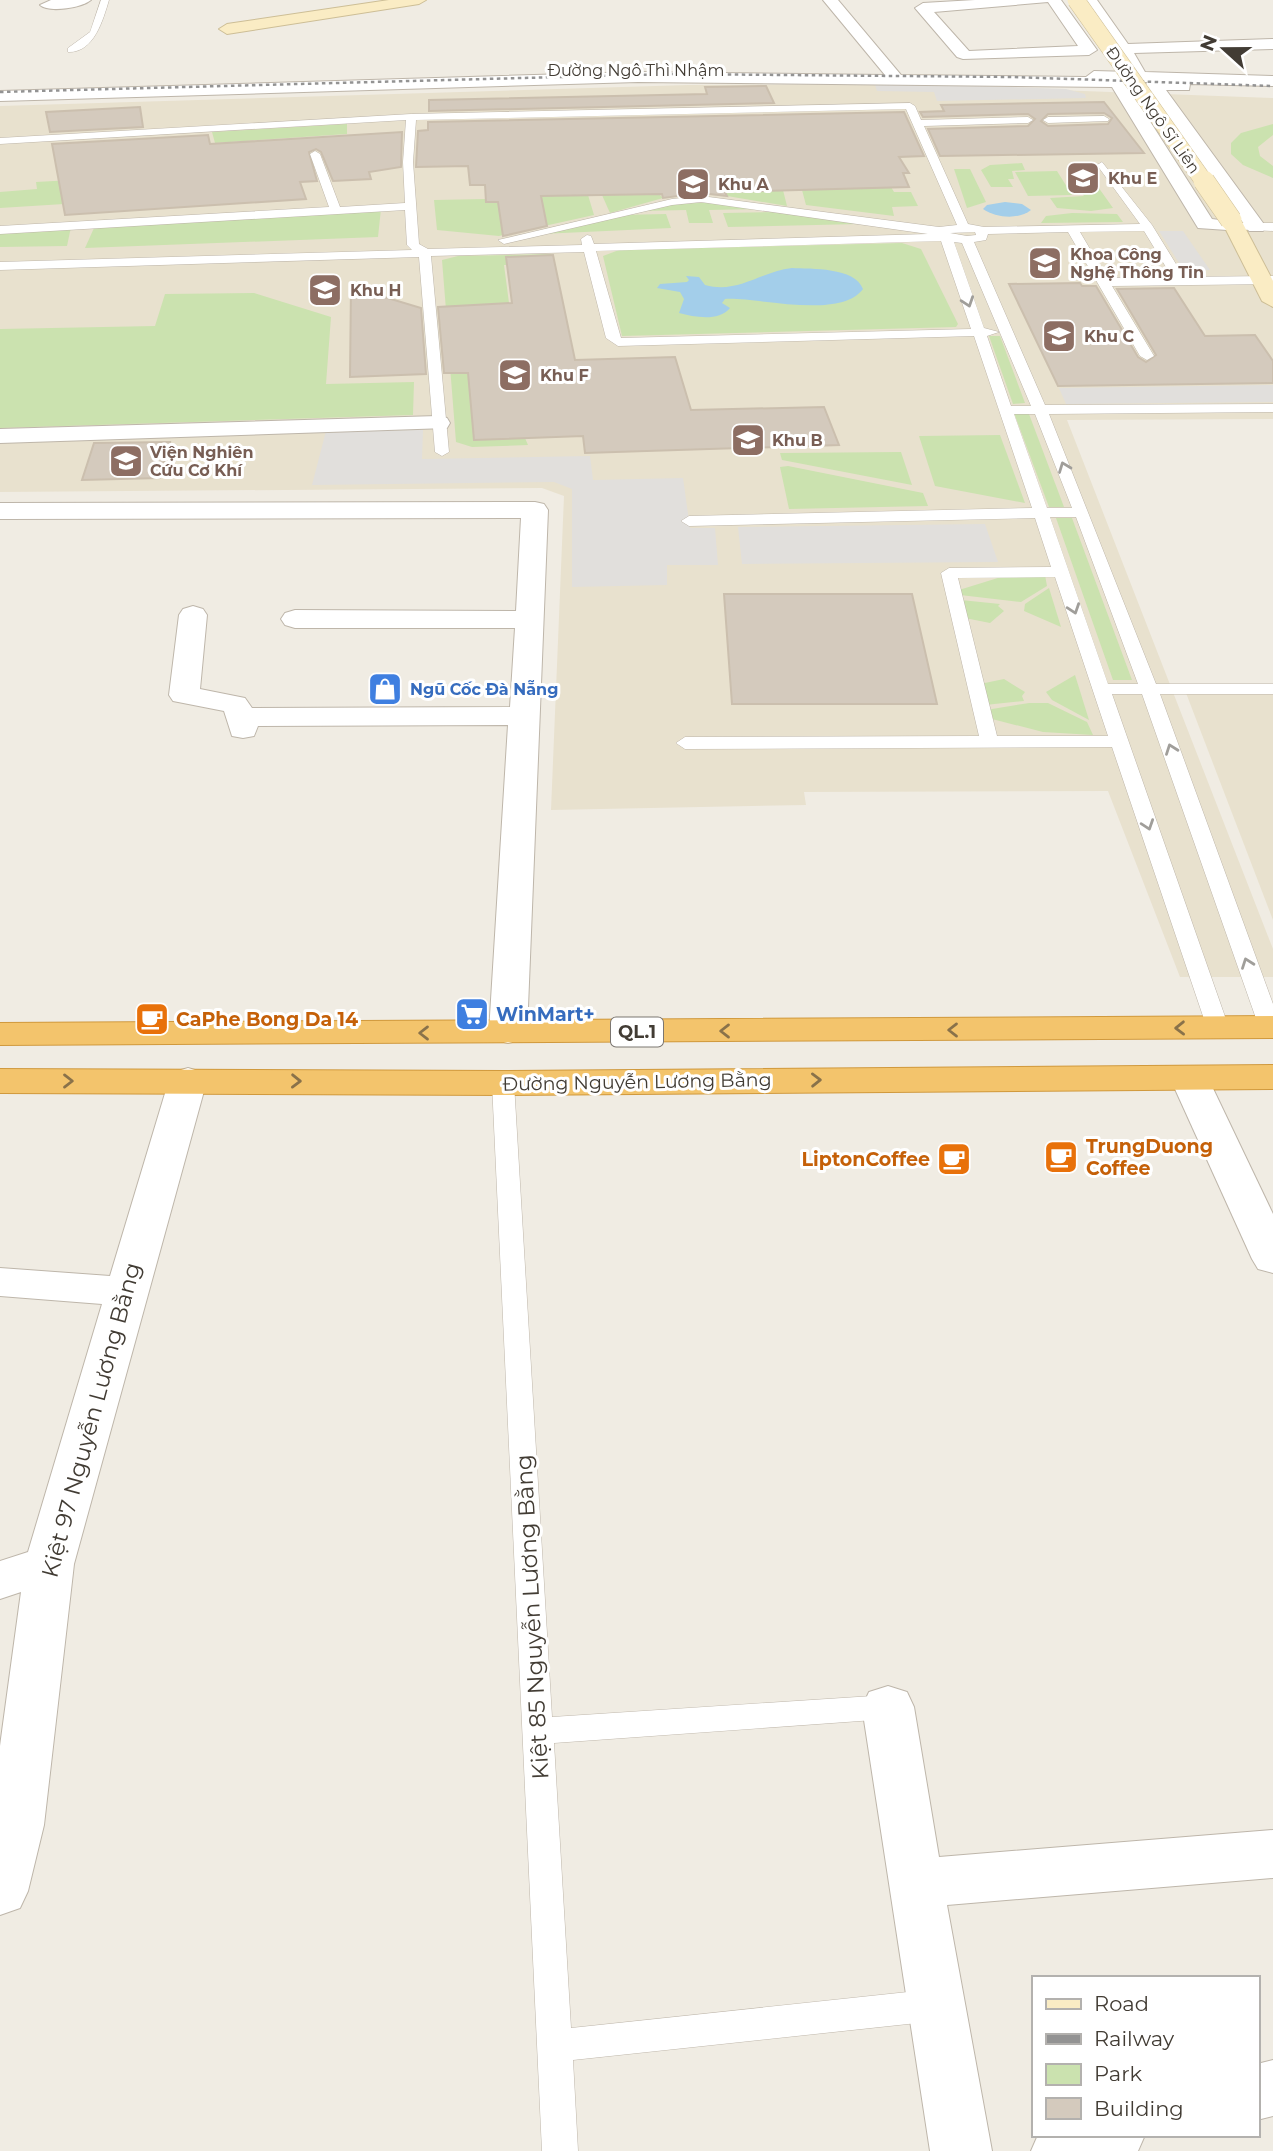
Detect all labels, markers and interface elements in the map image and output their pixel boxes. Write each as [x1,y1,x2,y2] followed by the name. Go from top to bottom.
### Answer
[1189,14,1259,84] north arrow
[1195,32,1222,54] text: N
[1102,43,1204,177] street label: Đường Ngô Sĩ Liên
[548,61,724,80] street label: Đường Ngô Thì Nhậm
[1064,159,1102,197] school or university icon: Khu E
[674,165,712,203] school or university icon: Khu A
[1108,169,1157,188] place label: Khu E
[718,175,769,194] place label: Khu A
[1026,244,1064,282] school or university icon: Khoa Công Nghệ Thông Tin
[1070,245,1204,282] place label: Khoa Công Nghệ Thông Tin
[306,271,344,309] school or university icon: Khu H
[350,281,401,300] place label: Khu H
[960,295,974,307] one-way arrow
[1040,317,1078,355] school or university icon: Khu C
[1084,327,1134,346] place label: Khu C
[496,356,534,394] school or university icon: Khu F
[540,366,589,385] place label: Khu F
[729,421,767,459] school or university icon: Khu B
[772,431,823,450] place label: Khu B
[107,442,145,480] school or university icon: Viện Nghiên Cứu Cơ Khí
[149,443,254,480] place label: Viện Nghiên Cứu Cơ Khí
[1058,462,1072,474] one-way arrow
[1066,603,1080,615] one-way arrow
[366,670,404,708] shop icon: Ngũ Cốc Đà Nẵng
[410,679,558,699] place label: Ngũ Cốc Đà Nẵng
[1165,743,1179,755] one-way arrow
[1140,818,1154,830] one-way arrow
[1241,957,1255,969] one-way arrow
[453,995,491,1033] supermarket icon: WinMart+
[133,1000,171,1038] cafe icon: CaPhe Bong Da 14
[496,1003,595,1026] place label: WinMart+
[176,1008,358,1031] place label: CaPhe Bong Da 14
[611,1017,663,1046] road number: QL.1
[1175,1020,1185,1036] one-way arrow
[947,1022,958,1038] one-way arrow
[720,1023,730,1039] one-way arrow
[419,1025,429,1041] one-way arrow
[502,1068,772,1096] street label: Đường Nguyễn Lương Bằng
[812,1072,822,1088] one-way arrow
[63,1073,74,1089] one-way arrow
[291,1073,301,1089] one-way arrow
[1086,1135,1213,1180] place label: TrungDuong Coffee
[1042,1138,1080,1176] cafe icon: TrungDuong Coffee
[935,1140,973,1178] cafe icon: LiptonCoffee
[802,1148,930,1171] place label: LiptonCoffee
[35,1259,147,1581] street label: Kiệt 97 Nguyễn Lương Bằng
[510,1454,554,1780] street label: Kiệt 85 Nguyễn Lương Bằng
[1032,1976,1259,2137] legend
[1094,1991,1149,2016] text: Road
[1094,2026,1175,2051] text: Railway
[1094,2061,1142,2086] text: Park
[1094,2096,1184,2121] text: Building

